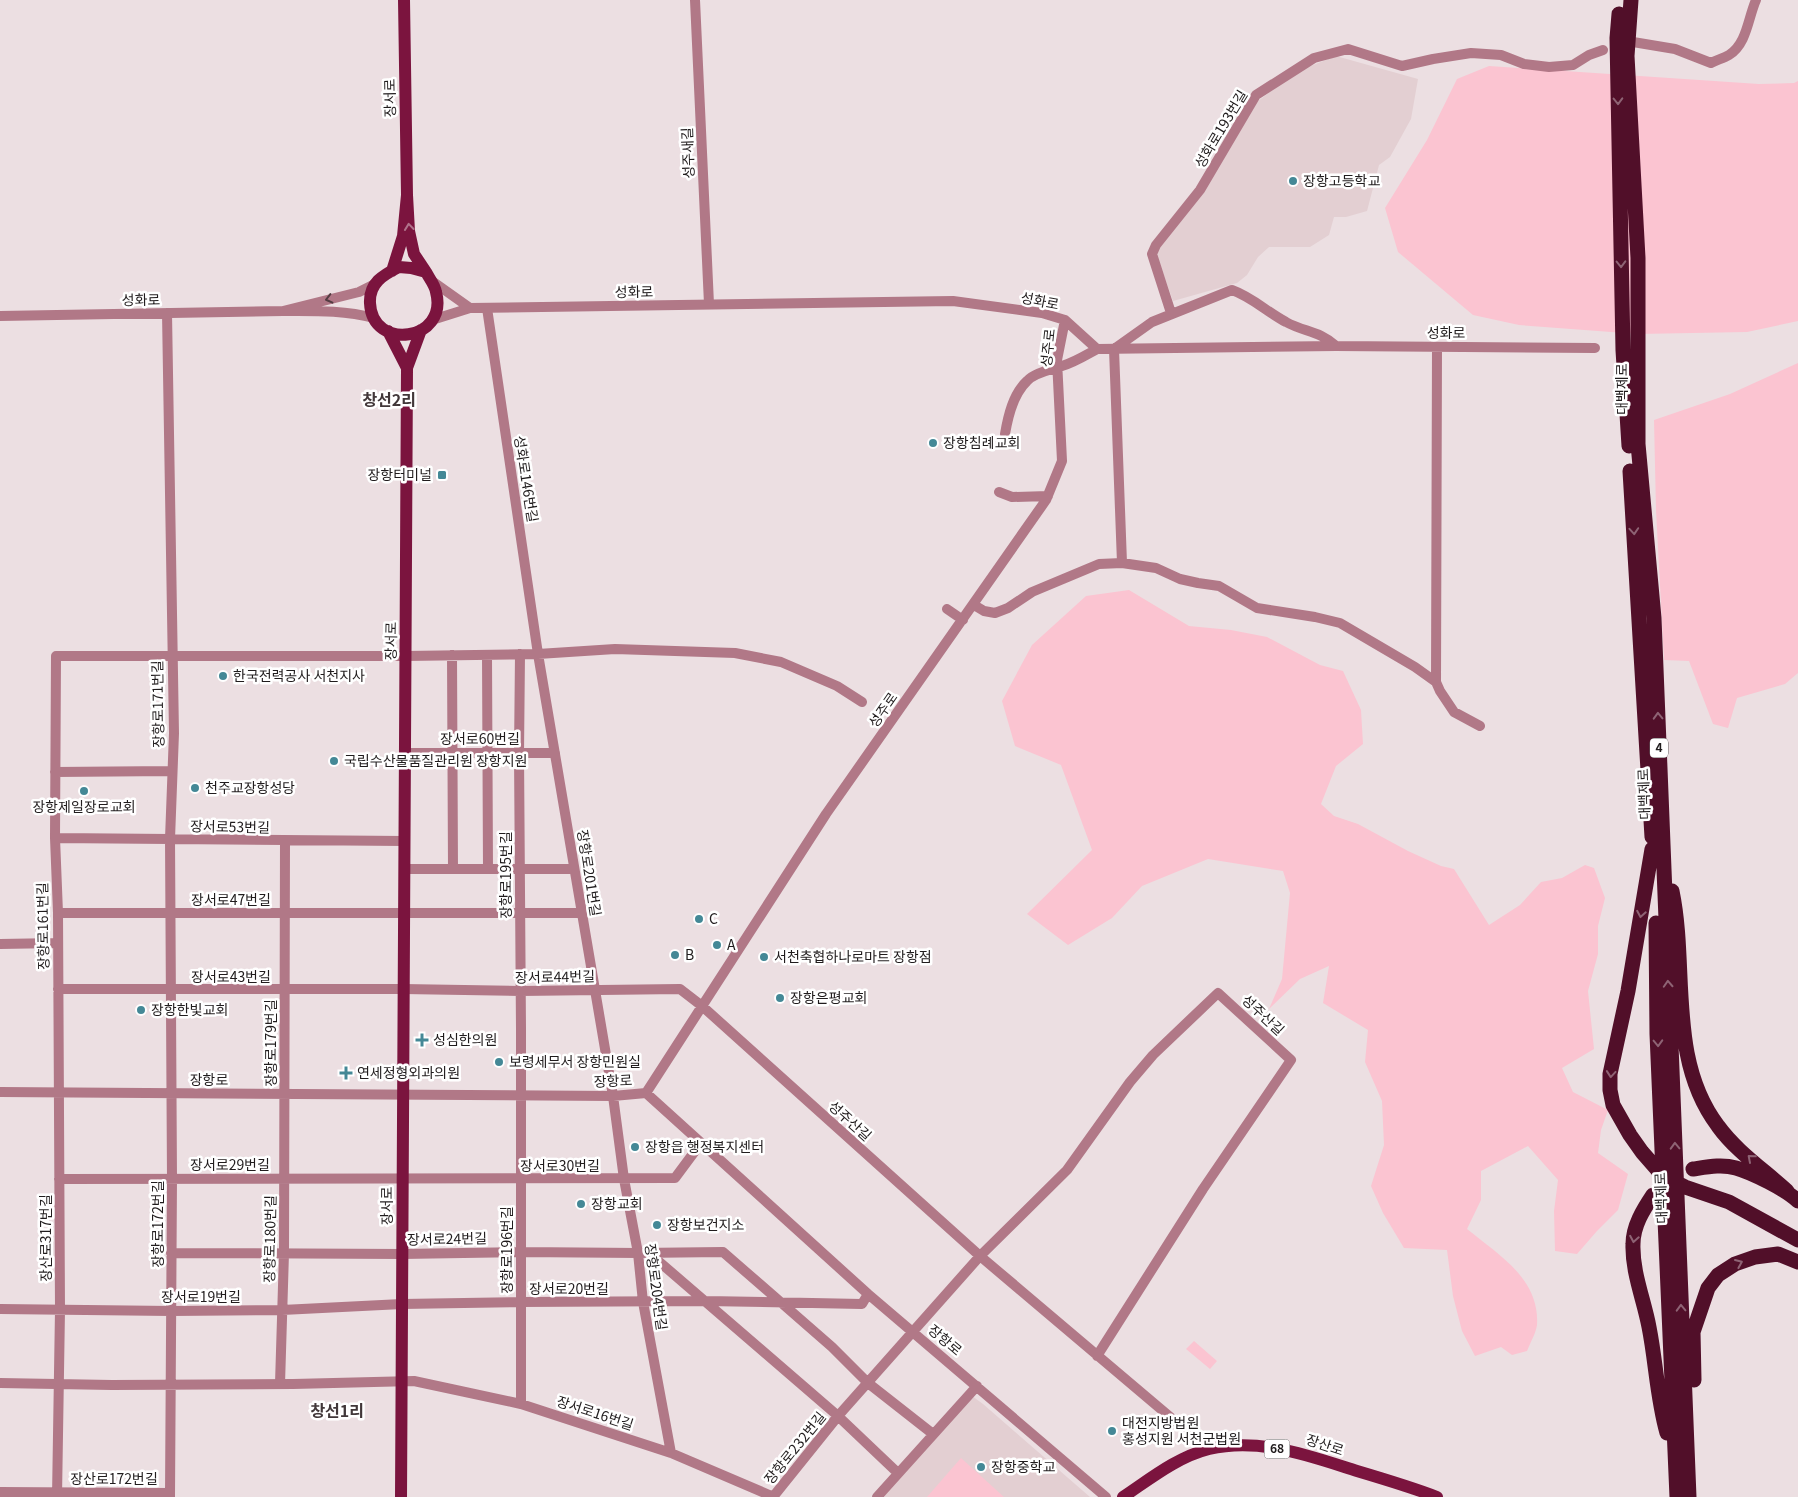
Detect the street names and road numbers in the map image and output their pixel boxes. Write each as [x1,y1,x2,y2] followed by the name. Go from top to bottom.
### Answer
[379,78,399,118] street label: 장서로
[1189,86,1251,171] street label: 성화로193번길
[676,127,698,179] street label: 성주새길
[614,281,654,301] street label: 성화로
[1019,287,1061,314] street label: 성화로
[121,289,161,309] street label: 성화로
[1427,322,1465,342] street label: 성화로
[1035,328,1059,368] street label: 성주로
[1611,363,1631,415] street label: 대백제로
[510,434,544,524] street label: 성화로146번길
[380,621,400,660] street label: 장서로
[146,660,168,748] street label: 장항로171번길
[863,688,902,731] street label: 성주로
[440,728,520,748] street label: 장서로60번길
[1650,738,1668,758] road number: 4
[1632,768,1654,820] street label: 대백제로
[190,815,270,837] street label: 장서로53번길
[573,828,607,918] street label: 장항로201번길
[495,831,515,919] street label: 장항로195번길
[31,882,53,970] street label: 장항로161번길
[191,889,271,909] street label: 장서로47번길
[515,965,595,987] street label: 장서로44번길
[191,966,271,986] street label: 장서로43번길
[1238,989,1289,1039] street label: 성주산길
[260,999,280,1087] street label: 장항로179번길
[190,1069,228,1089] street label: 장항로
[593,1069,633,1091] street label: 장항로
[825,1096,877,1145] street label: 성주산길
[190,1154,270,1174] street label: 장서로29번길
[520,1155,600,1175] street label: 장서로30번길
[1649,1172,1671,1224] street label: 대백제로
[147,1180,167,1268] street label: 장항로172번길
[376,1187,396,1225] street label: 장서로
[35,1194,55,1282] street label: 장산로317번길
[258,1195,280,1283] street label: 장항로180번길
[496,1206,516,1294] street label: 장항로196번길
[407,1227,487,1249] street label: 장서로24번길
[641,1242,673,1332] street label: 장항로204번길
[529,1278,609,1298] street label: 장서로20번길
[161,1286,241,1306] street label: 장서로19번길
[924,1319,967,1359] street label: 장항로
[554,1390,636,1434] street label: 장서로16번길
[759,1407,830,1488] street label: 장항로232번길
[1304,1429,1347,1460] street label: 장산로
[1264,1440,1290,1458] road number: 68
[70,1468,158,1488] street label: 장산로172번길

